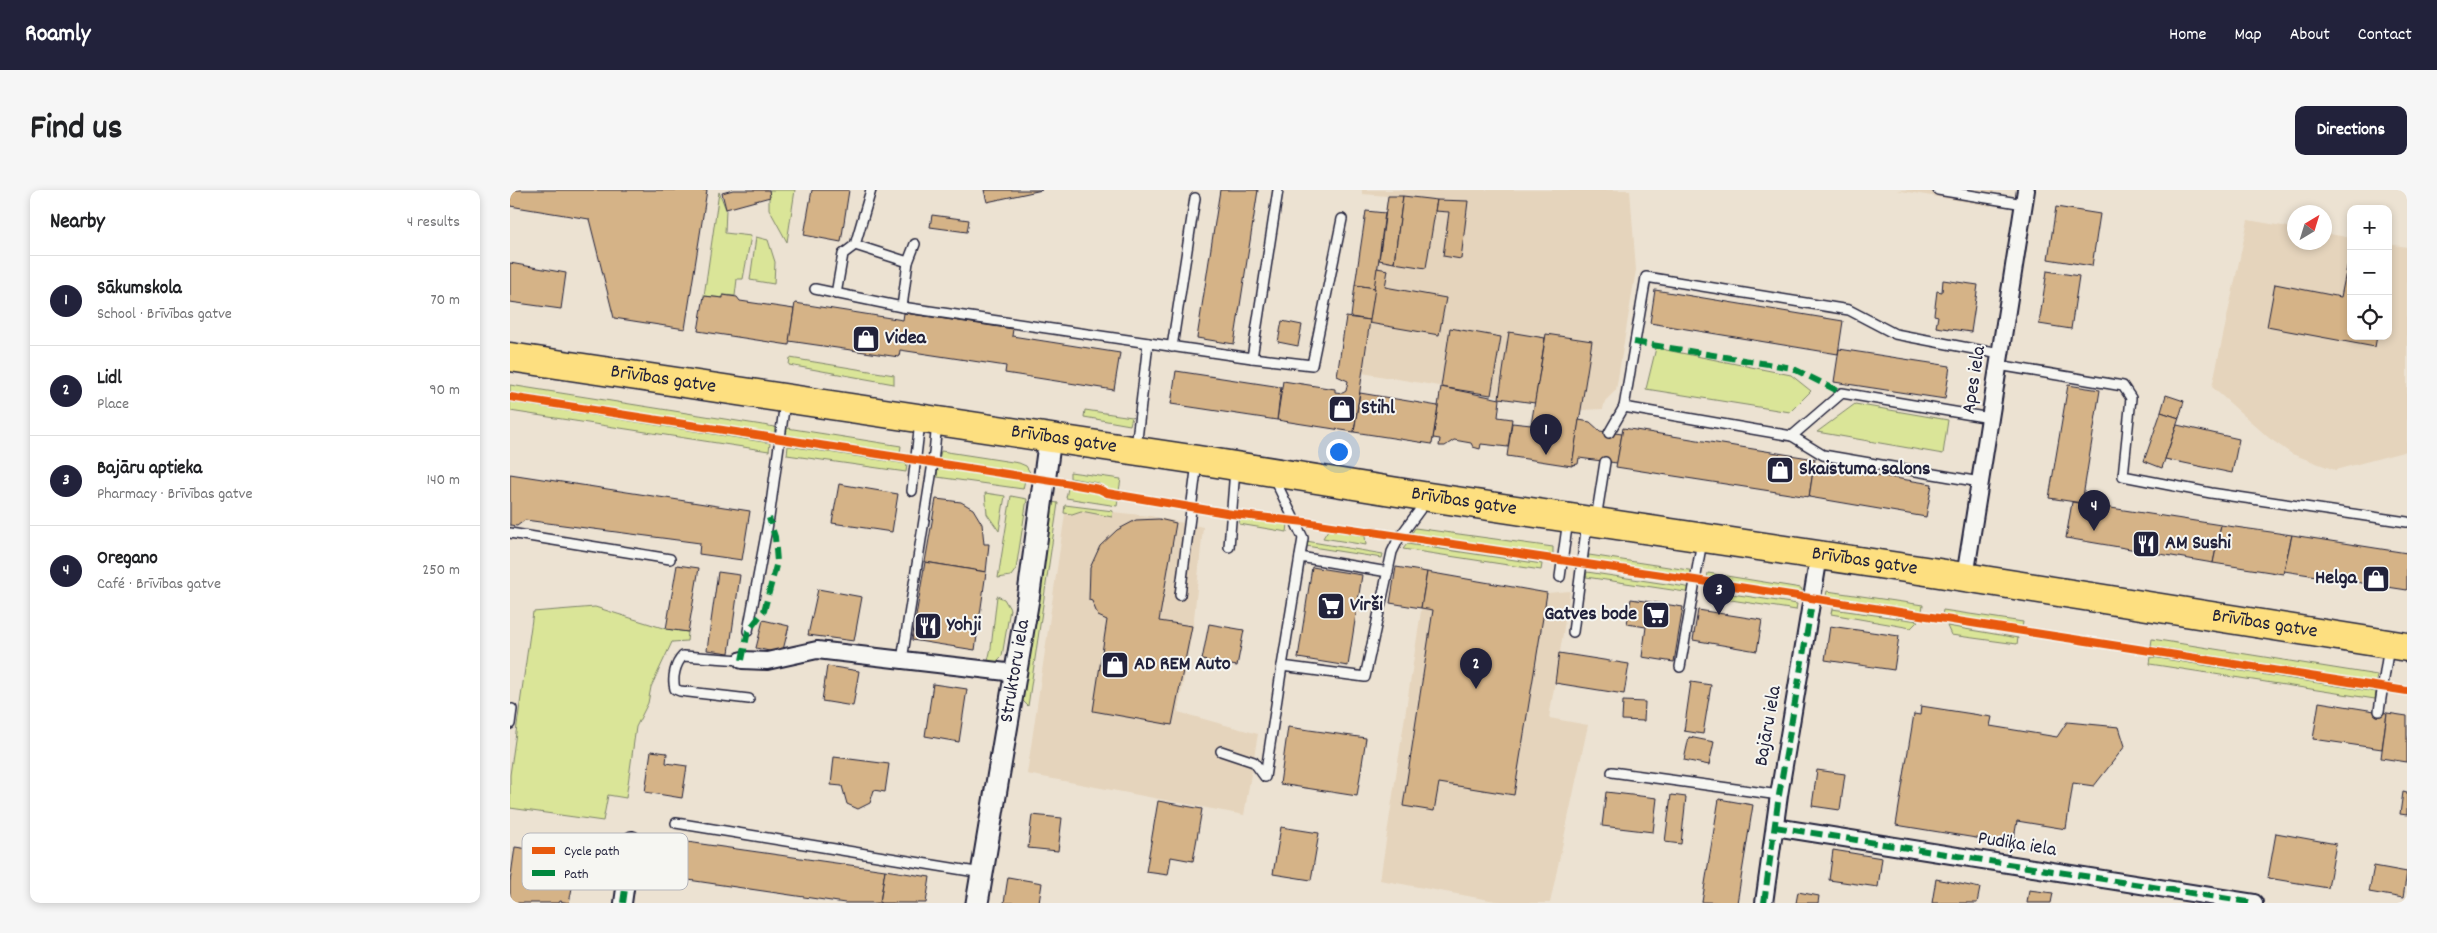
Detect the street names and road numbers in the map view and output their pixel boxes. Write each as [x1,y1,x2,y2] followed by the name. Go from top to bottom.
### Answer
[1956,343,1994,416] street label: Apes iela
[609,358,718,402] street label: Brīvības gatve
[1009,418,1119,462] street label: Brīvības gatve
[1409,480,1519,524] street label: Brīvības gatve
[1810,540,1919,584] street label: Brīvības gatve
[2210,602,2320,647] street label: Brīvības gatve
[993,617,1038,725] street label: Struktoru iela
[1748,683,1790,768] street label: Bajāru iela
[1976,825,2059,865] street label: Pudiķa iela

